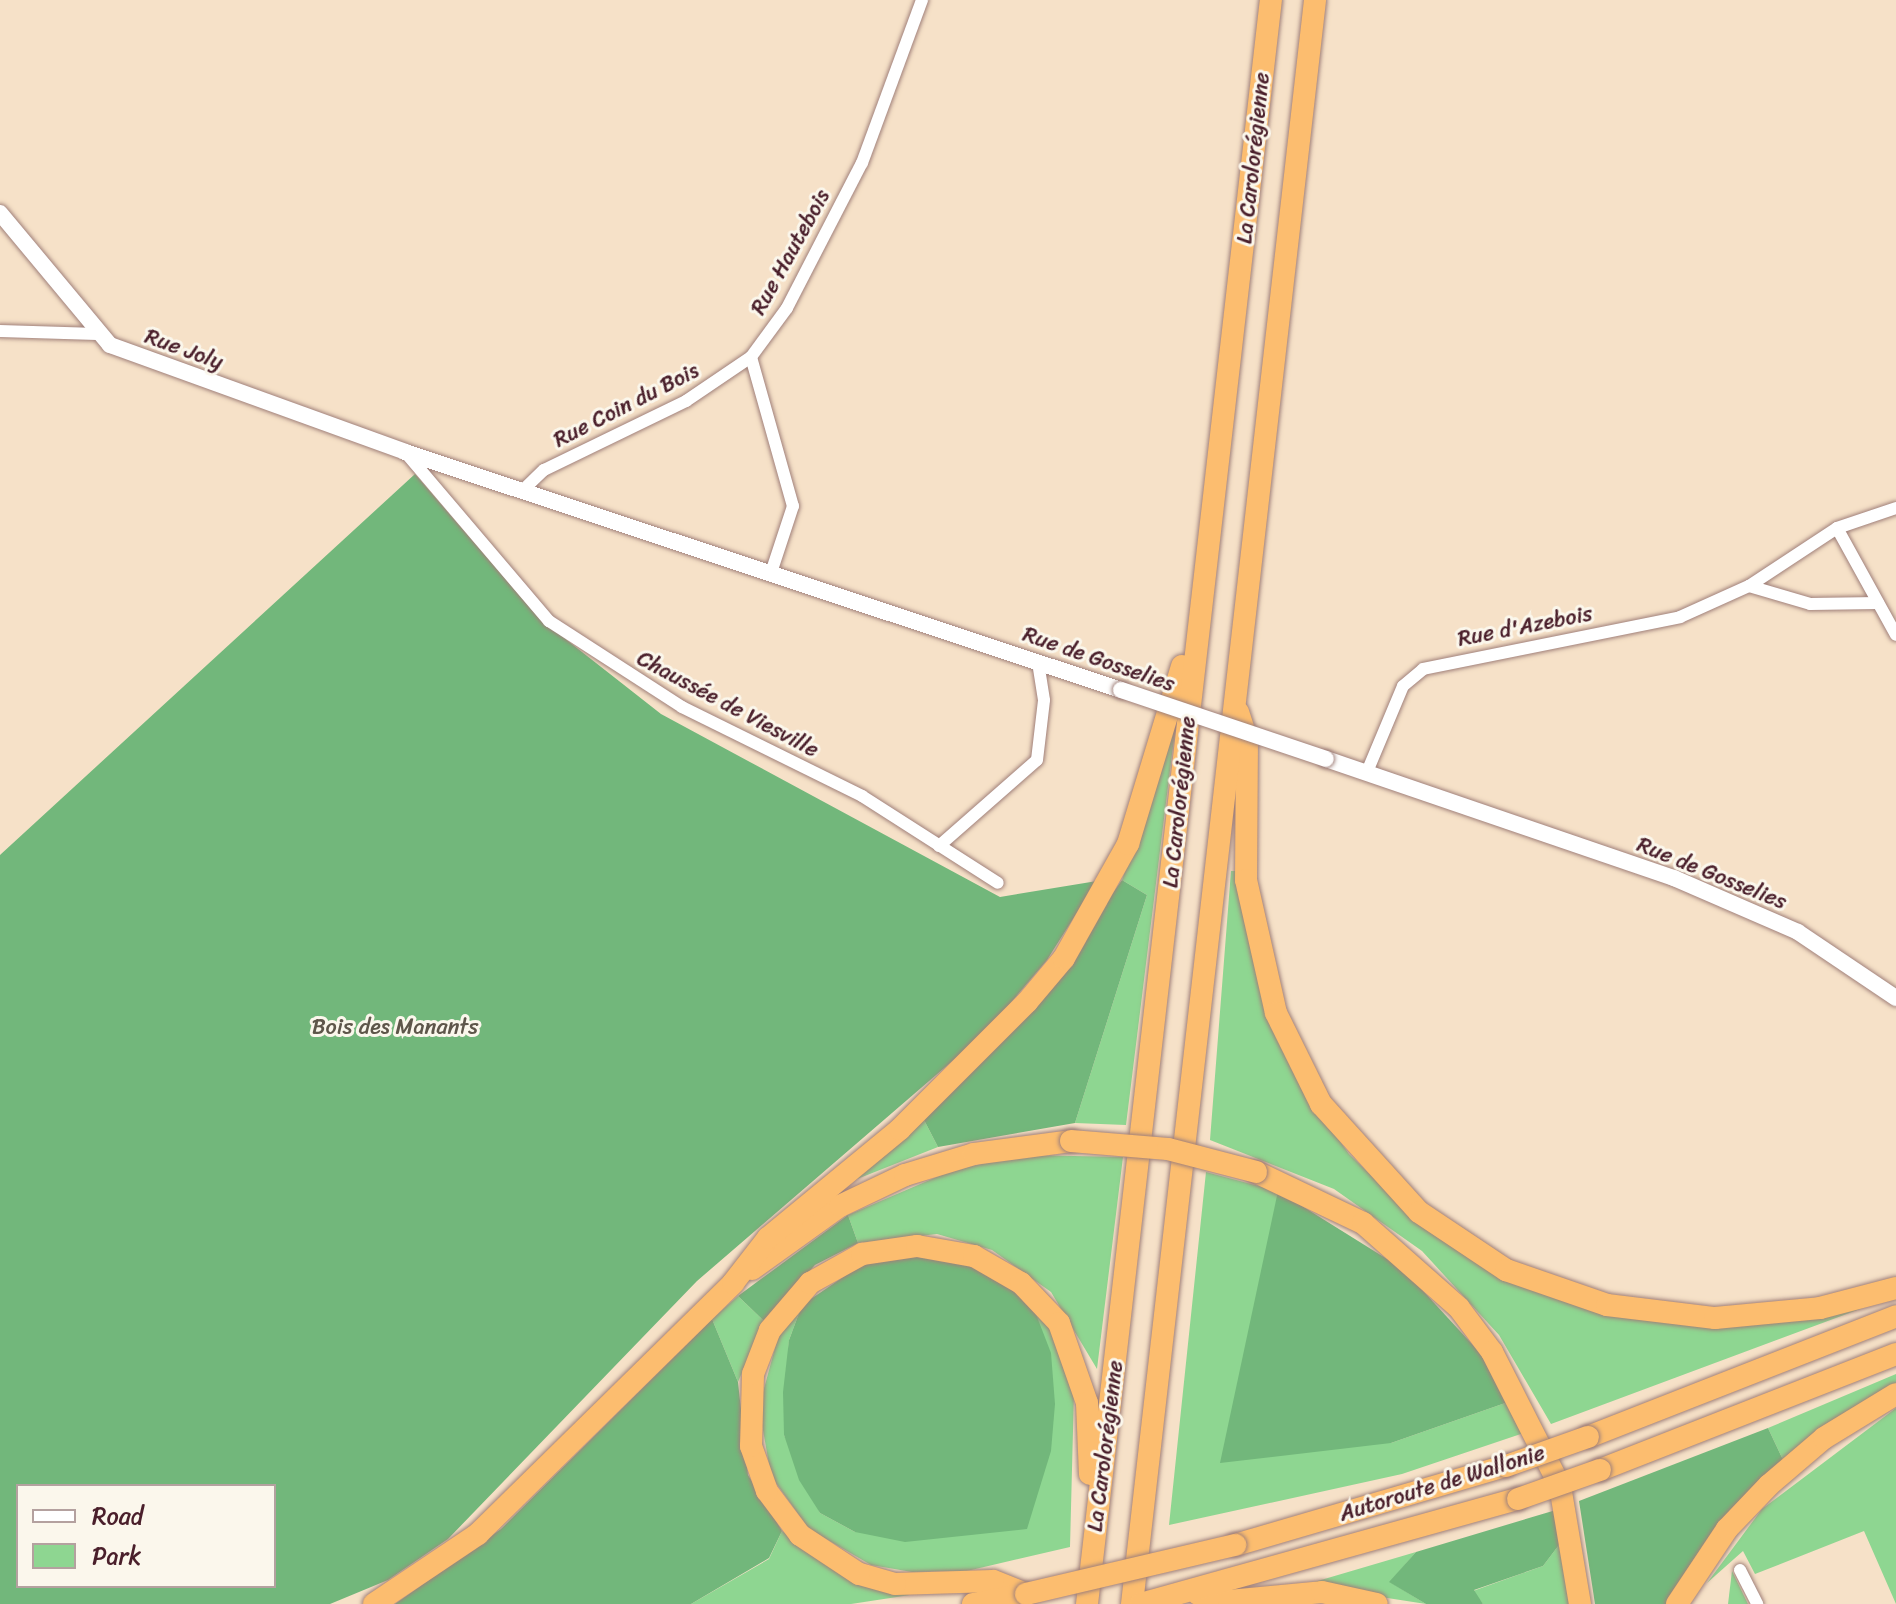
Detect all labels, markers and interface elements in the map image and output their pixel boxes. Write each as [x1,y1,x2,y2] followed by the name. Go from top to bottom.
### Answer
[1231,71,1275,245] street label: La Carolorégienne
[745,185,835,319] street label: Rue Hautebois
[141,323,227,375] street label: Rue Joly
[548,357,704,453] street label: Rue Coin du Bois
[1455,600,1595,652] street label: Rue d'Azebois
[1019,620,1179,698] street label: Rue de Gosselies
[632,644,824,764] street label: Chaussée de Viesville
[1157,715,1201,889] street label: La Carolorégienne
[1632,831,1792,915] street label: Rue de Gosselies
[311,1014,479,1040] park label: Bois des Manants
[1081,1359,1129,1533] street label: La Carolorégienne
[1336,1439,1548,1527] street label: Autoroute de Wallonie
[16,1484,276,1588] legend
[92,1495,143,1537] text: Road
[92,1535,141,1577] text: Park

